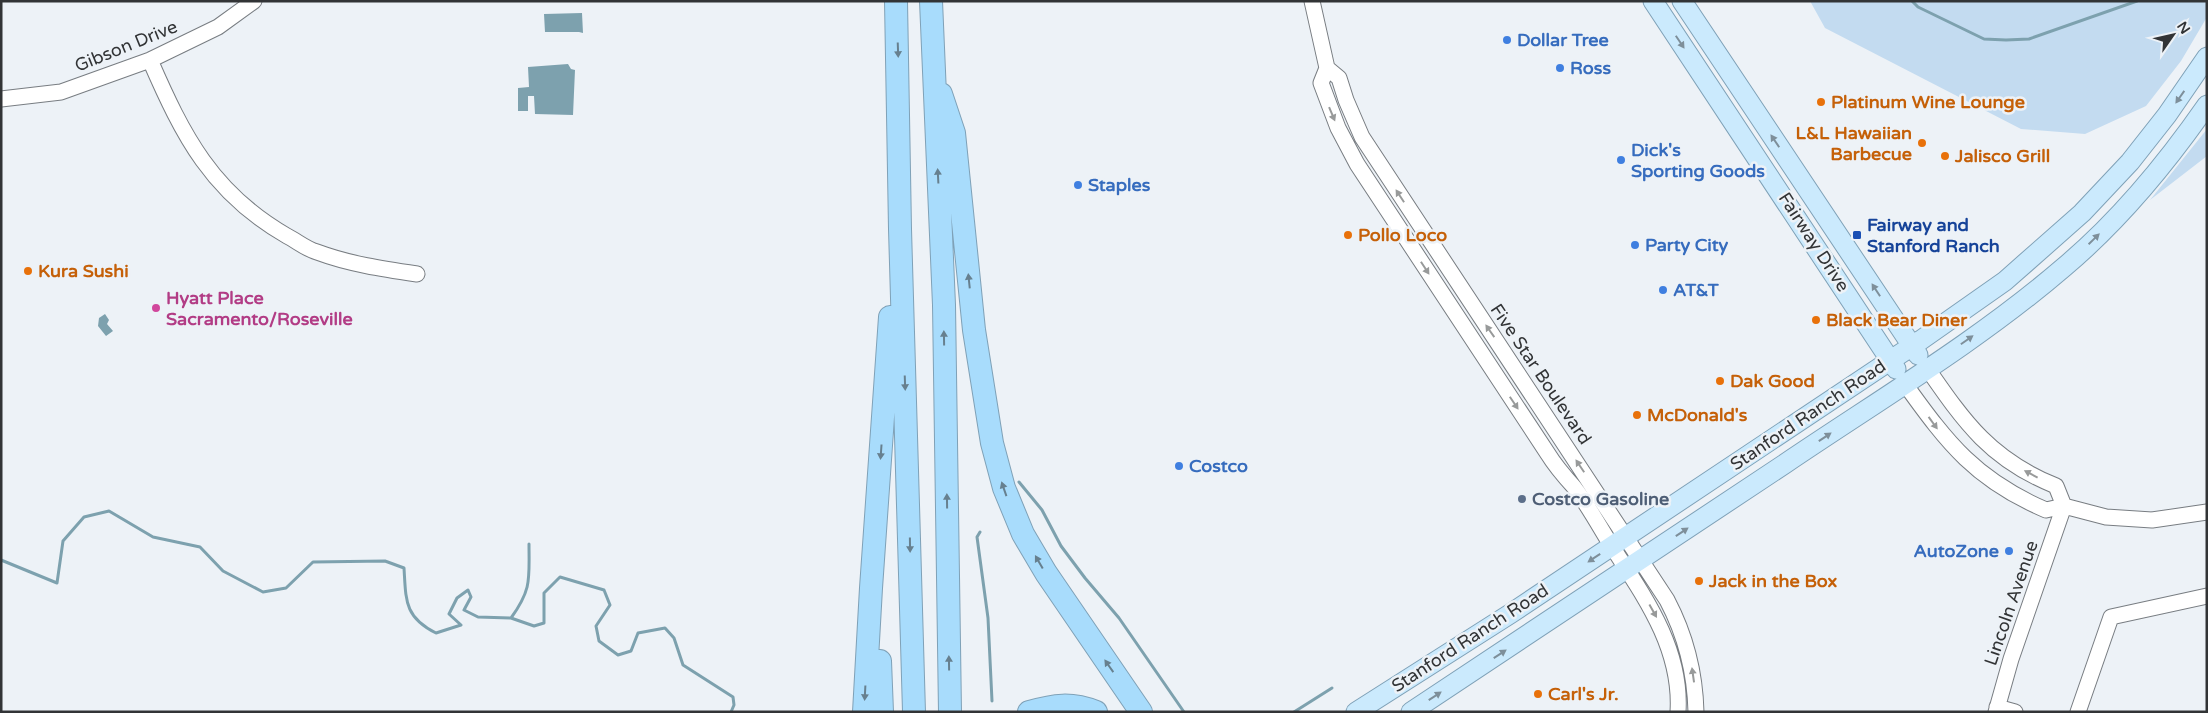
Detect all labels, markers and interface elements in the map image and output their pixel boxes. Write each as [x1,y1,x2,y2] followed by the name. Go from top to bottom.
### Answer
[2148,10,2198,60] north arrow
[71,15,181,77] street label: Gibson Drive
[2173,19,2194,37] text: N
[1517,29,1609,51] place label: Dollar Tree
[1501,34,1513,46] marker: Dollar Tree
[1675,35,1685,48] one-way arrow
[894,42,902,58] one-way arrow
[1570,57,1611,79] place label: Ross
[1554,62,1566,74] marker: Ross
[2174,90,2185,103] one-way arrow
[1831,91,2025,113] place label: Platinum Wine Lounge
[1815,96,1827,108] marker: Platinum Wine Lounge
[1328,107,1336,121] one-way arrow
[1796,122,1912,165] place label: L&L Hawaiian Barbecue
[1771,134,1780,147] one-way arrow
[1916,137,1928,149] marker: L&L Hawaiian Barbecue
[1631,139,1765,182] place label: Dick's Sporting Goods
[1954,145,2050,167] place label: Jalisco Grill
[1939,150,1951,162] marker: Jalisco Grill
[1615,154,1627,166] marker: Dick's Sporting Goods
[933,167,941,183] one-way arrow
[1088,174,1151,196] place label: Staples
[1072,179,1084,191] marker: Staples
[1774,188,1854,296] street label: Fairway Drive
[1395,189,1405,202] one-way arrow
[1867,214,2000,257] place label: Fairway and Stanford Ranch
[1358,224,1447,246] place label: Pollo Loco
[1342,229,1354,241] marker: Pollo Loco
[1851,229,1863,241] marker: Fairway and Stanford Ranch
[2088,233,2100,245] one-way arrow
[1645,234,1729,256] place label: Party City
[1629,239,1641,251] marker: Party City
[38,260,129,282] place label: Kura Sushi
[1420,261,1429,274] one-way arrow
[22,265,34,277] marker: Kura Sushi
[965,273,973,289] one-way arrow
[1673,279,1720,301] place label: AT&T
[1657,284,1669,296] marker: AT&T
[1871,284,1880,297] one-way arrow
[166,287,353,330] place label: Hyatt Place Sacramento/Roseville
[1486,299,1596,449] street label: Five Star Boulevard
[150,302,162,314] marker: Hyatt Place Sacramento/Roseville
[1826,309,1968,331] place label: Black Bear Diner
[1810,314,1822,326] marker: Black Bear Diner
[1485,324,1495,338] one-way arrow
[940,330,948,346] one-way arrow
[1961,335,1974,345] one-way arrow
[1726,355,1890,475] street label: Stanford Ranch Road
[1730,370,1815,392] place label: Dak Good
[901,375,909,391] one-way arrow
[1714,375,1726,387] marker: Dak Good
[1509,397,1519,410] one-way arrow
[1647,404,1748,426] place label: McDonald's
[1631,409,1643,421] marker: McDonald's
[1928,417,1938,430] one-way arrow
[1818,432,1831,442] one-way arrow
[877,444,885,460] one-way arrow
[1189,455,1248,477] place label: Costco
[1576,459,1585,473] one-way arrow
[1173,460,1185,472] marker: Costco
[2025,470,2038,479] one-way arrow
[1000,481,1008,496] one-way arrow
[1532,488,1669,510] place label: Costco Gasoline
[943,492,951,508] one-way arrow
[1516,493,1528,505] marker: Costco Gasoline
[1676,527,1689,537] one-way arrow
[906,537,914,553] one-way arrow
[1979,538,2043,668] street label: Lincoln Avenue
[1914,540,1999,562] place label: AutoZone
[2003,545,2015,557] marker: AutoZone
[1587,553,1601,563] one-way arrow
[1035,555,1044,568] one-way arrow
[1708,570,1838,592] place label: Jack in the Box
[1693,575,1705,587] marker: Jack in the Box
[1387,579,1553,697] street label: Stanford Ranch Road
[1649,604,1657,618] one-way arrow
[1494,649,1507,658] one-way arrow
[945,655,953,671] one-way arrow
[1104,659,1114,672] one-way arrow
[1689,666,1697,682] one-way arrow
[1548,683,1619,705] place label: Carl's Jr.
[861,685,869,701] one-way arrow
[1532,688,1544,700] marker: Carl's Jr.
[1428,691,1442,701] one-way arrow

